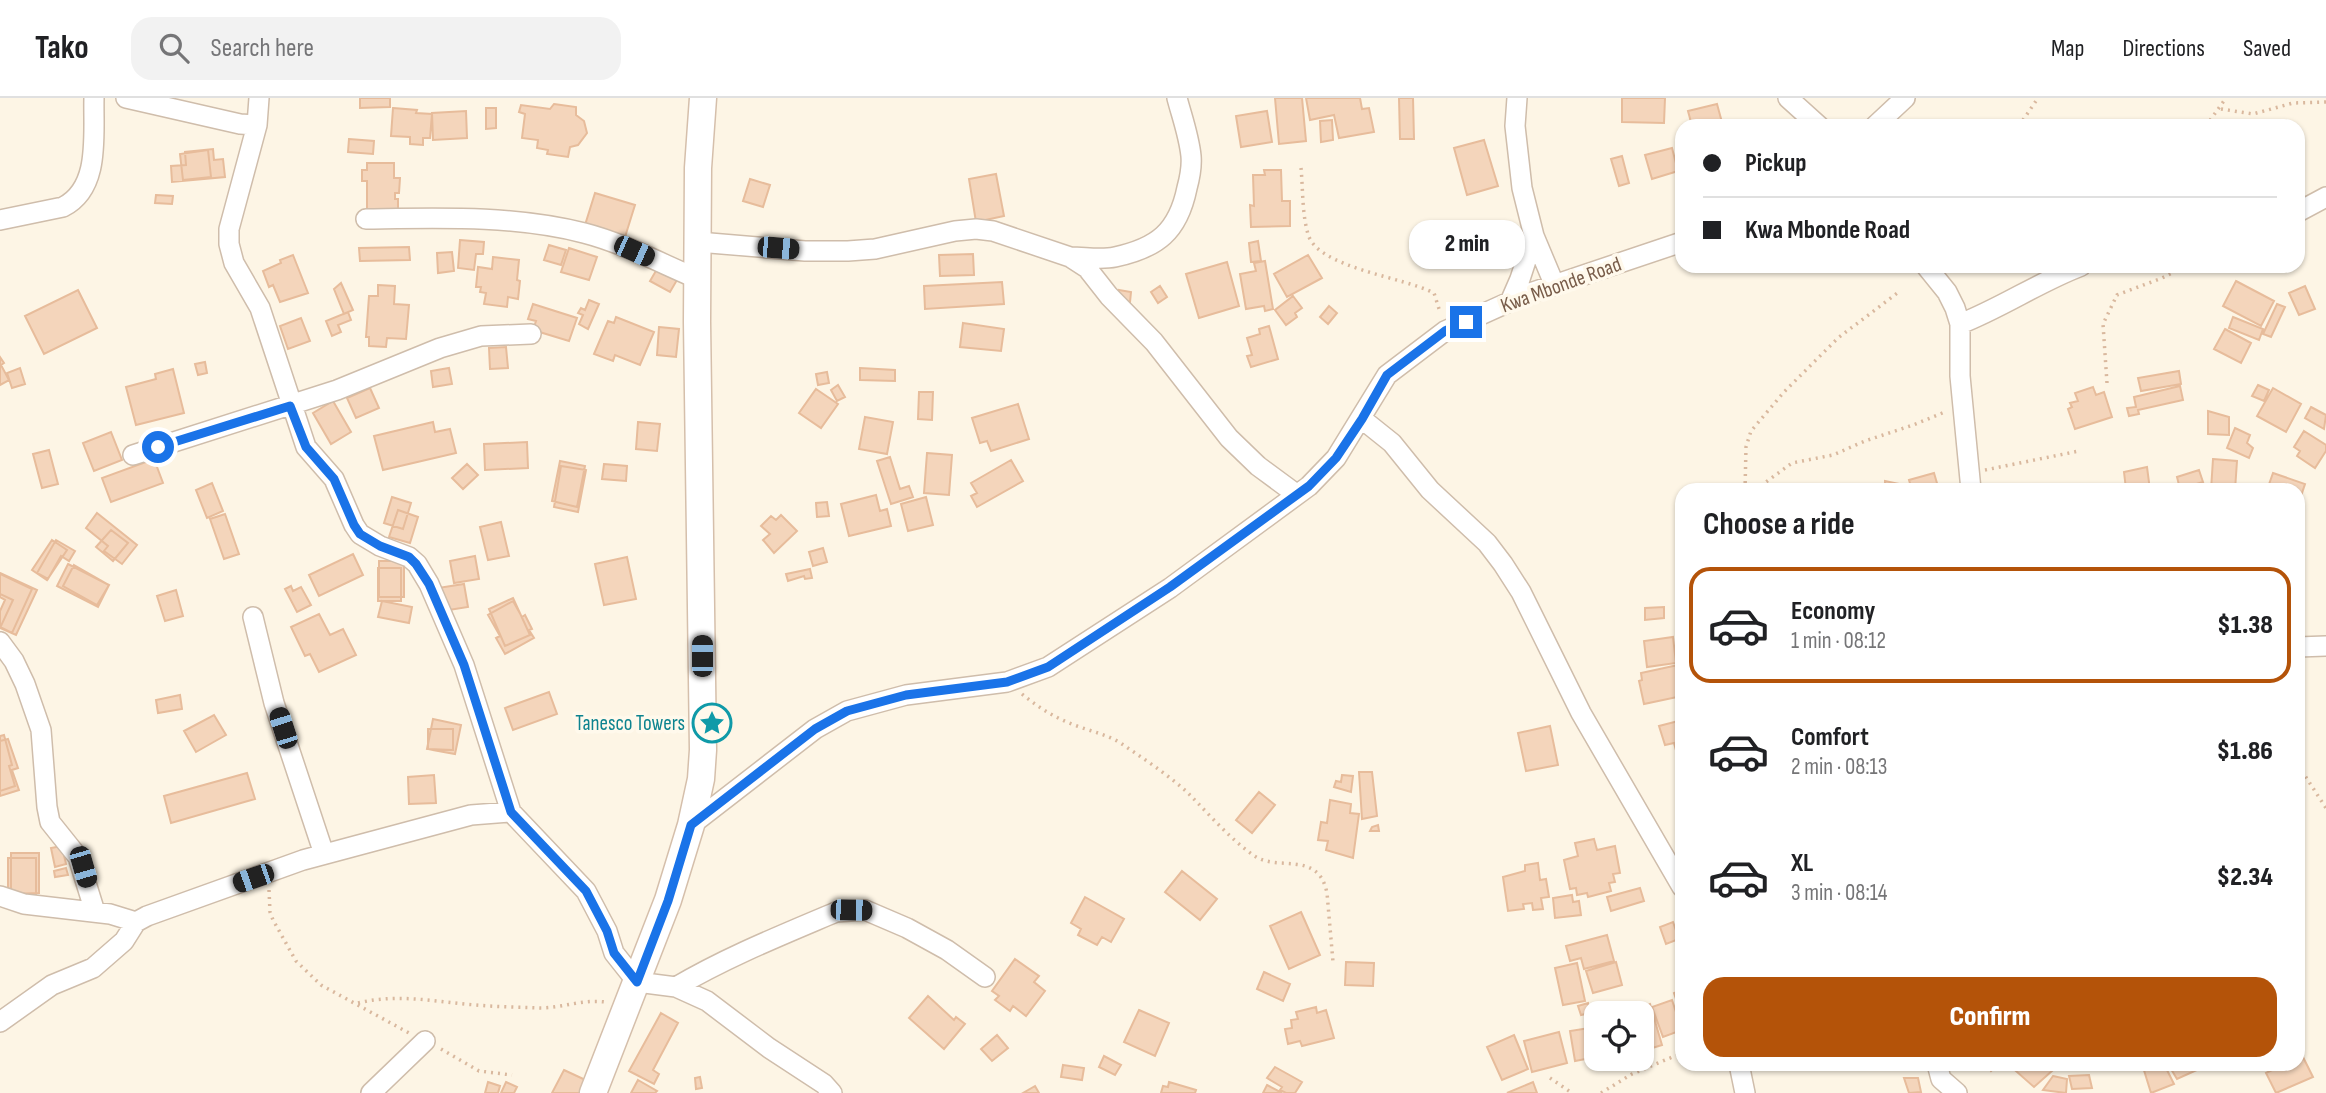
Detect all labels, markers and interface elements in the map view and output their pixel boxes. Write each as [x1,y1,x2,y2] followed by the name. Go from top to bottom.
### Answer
[131,17,621,80] search box
[35,28,89,68] text: Tako
[155,29,193,67] icon: search
[211,33,314,64] text: Search here
[2051,34,2084,63] text: Map
[2122,34,2205,63] text: Directions
[2243,34,2291,63] text: Saved
[1745,148,1807,179] text: Pickup
[1745,215,1910,246] text: Kwa Mbonde Road
[1408,220,1524,270] callout: 2 min
[1445,230,1489,258] text: 2 min
[611,233,658,269] car
[757,236,800,260] car
[1497,252,1625,318] street label: Kwa Mbonde Road
[1450,306,1482,338] route end
[142,431,174,463] route start
[1703,505,1855,544] text: Choose a ride
[1707,594,1770,657] icon: car
[1791,596,1875,627] text: Economy
[2217,610,2273,641] text: $1.38
[1791,627,1886,655] text: 1 min · 08:12
[692,635,713,677] car
[691,702,733,744] place icon: Tanesco Towers
[267,705,300,751] car
[575,711,685,736] place label: Tanesco Towers
[1707,720,1770,783] icon: car
[1791,722,1869,753] text: Comfort
[2217,736,2273,767] text: $1.86
[1791,753,1887,781] text: 2 min · 08:13
[68,844,99,890] car
[1707,846,1770,909] icon: car
[1791,848,1813,879] text: XL
[230,861,277,895] car
[2217,862,2273,893] text: $2.34
[1791,879,1887,907] text: 3 min · 08:14
[830,899,873,921] car
[1703,977,2277,1057] button: Confirm
[1584,1001,1654,1071] map controls
[1584,1001,1654,1071] button: locate

